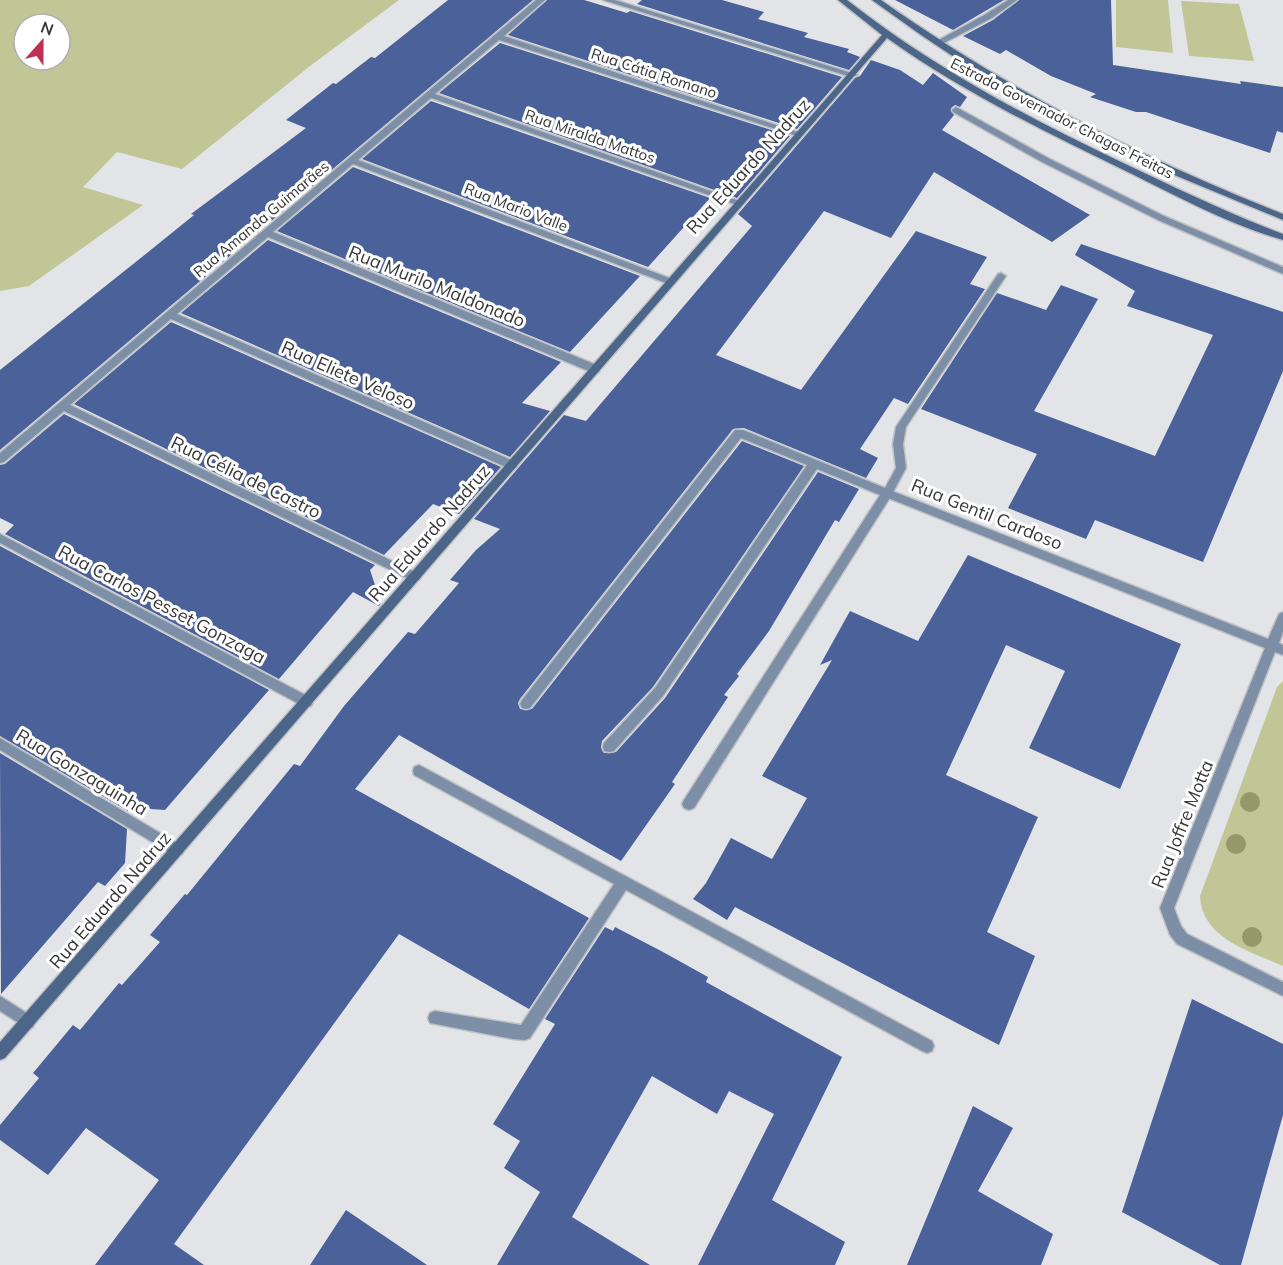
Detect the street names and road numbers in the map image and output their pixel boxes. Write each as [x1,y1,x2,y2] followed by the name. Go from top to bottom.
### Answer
[589,44,719,102] street label: Rua Cátia Romano
[947,53,1177,183] street label: Estrada Governador Chagas Freitas
[681,94,815,238] street label: Rua Eduardo Nadruz
[522,105,658,167] street label: Rua Miralda Mattos
[189,157,333,281] street label: Rua Amanda Guimarães
[462,179,570,235] street label: Rua Mario Valle
[345,240,529,332] street label: Rua Murilo Maldonado
[278,335,418,415] street label: Rua Eliete Veloso
[167,431,325,523] street label: Rua Célia de Castro
[363,460,495,606] street label: Rua Eduardo Nadruz
[908,473,1066,555] street label: Rua Gentil Cardoso
[54,540,270,668] street label: Rua Carlos Pesset Gonzaga
[12,724,152,820] street label: Rua Gonzaguinha
[1146,757,1218,891] street label: Rua Joffre Motta
[44,827,176,973] street label: Rua Eduardo Nadruz

